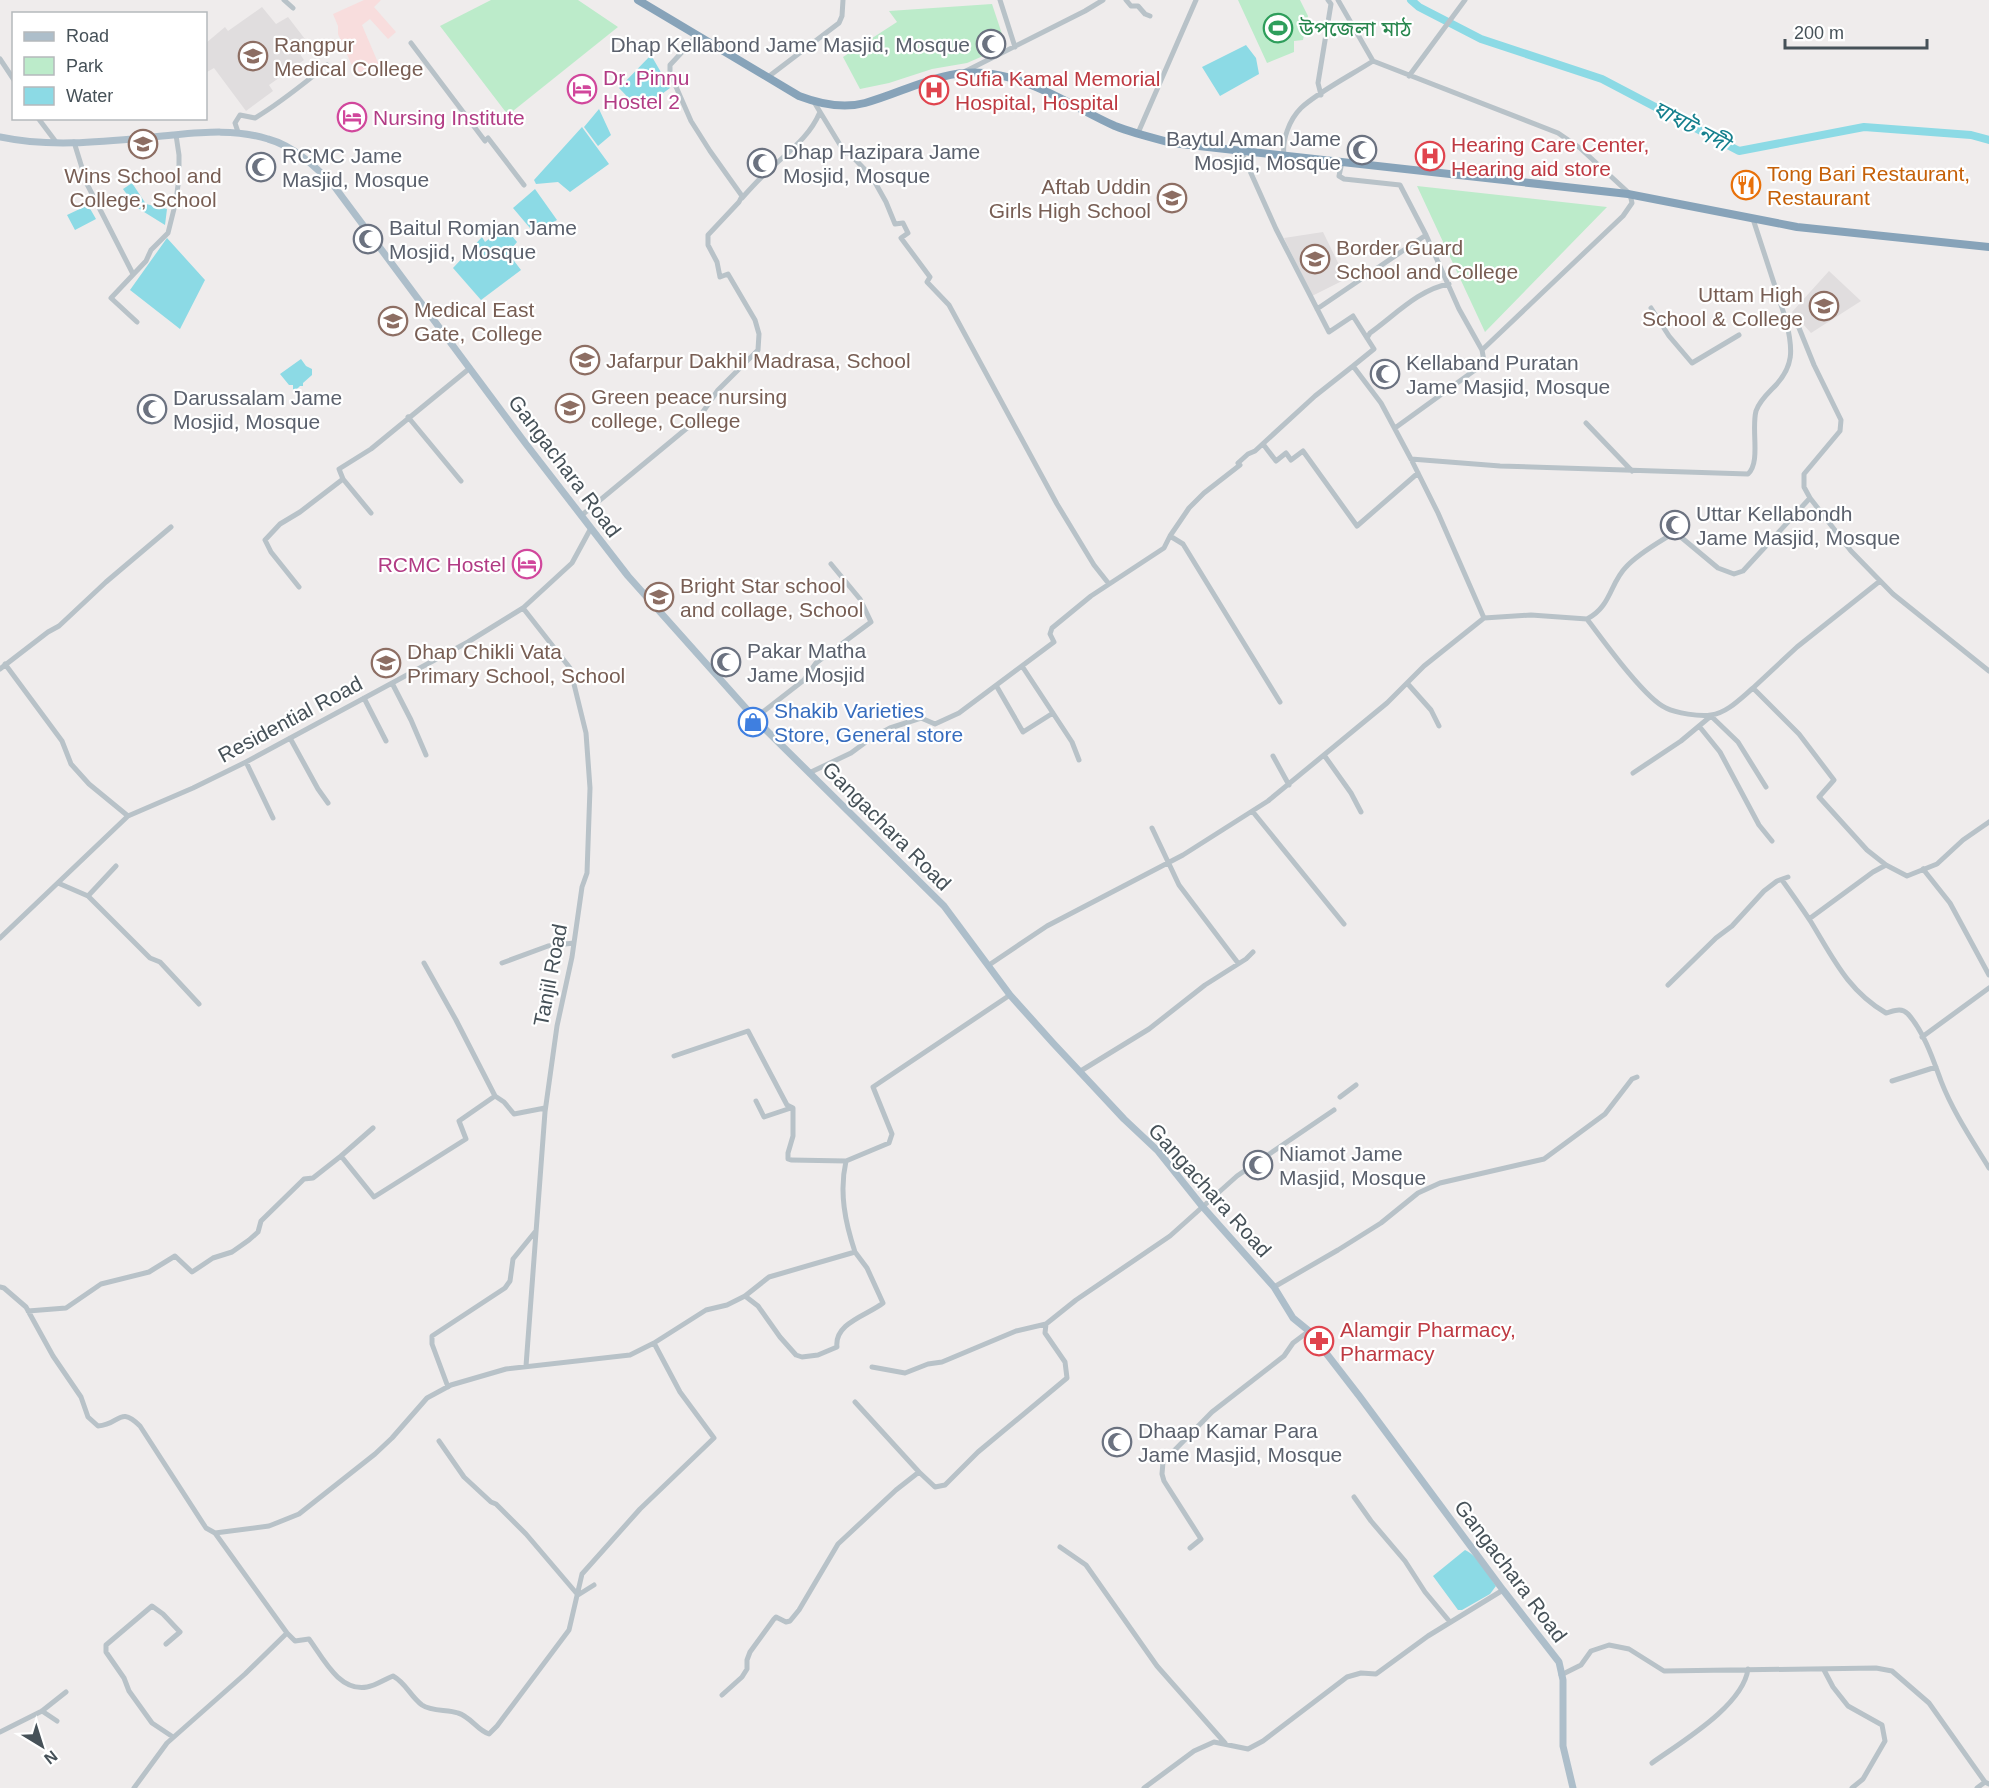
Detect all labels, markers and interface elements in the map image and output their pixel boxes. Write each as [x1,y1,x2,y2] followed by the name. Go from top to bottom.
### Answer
[12,12,207,120] legend
[1262,12,1294,44] sports icon: উপজেলা মাঠ
[1785,12,1928,50] scale bar
[1298,17,1412,40] place label: উপজেলা মাঠ
[1794,23,1844,43] text: 200 m
[66,26,109,46] text: Road
[975,28,1007,60] mosque icon: Dhap Kellabond Jame Masjid, Mosque
[274,33,423,80] place label: Rangpur Medical College
[610,33,970,56] place label: Dhap Kellabond Jame Masjid, Mosque
[237,40,269,72] school or university icon: Rangpur Medical College
[66,56,104,76] text: Park
[603,66,689,113] place label: Dr. Pinnu Hostel 2
[955,67,1160,114] place label: Sufia Kamal Memorial Hospital, Hospital
[566,73,598,105] hotel icon: Dr. Pinnu Hostel 2
[918,74,950,106] hospital icon: Sufia Kamal Memorial Hospital, Hospital
[66,86,113,106] text: Water
[1649,95,1737,158] water label: ঘাঘট নদী
[336,101,368,133] hotel icon: Nursing Institute
[373,106,525,129] place label: Nursing Institute
[1166,127,1341,174] place label: Baytul Aman Jame Mosjid, Mosque
[127,128,159,160] school or university icon: Wins School and College, School
[1451,133,1649,180] place label: Hearing Care Center, Hearing aid store
[1346,134,1378,166] mosque icon: Baytul Aman Jame Mosjid, Mosque
[783,140,980,187] place label: Dhap Hazipara Jame Mosjid, Mosque
[1414,140,1446,172] hospital icon: Hearing Care Center, Hearing aid store
[282,144,429,191] place label: RCMC Jame Masjid, Mosque
[746,147,778,179] mosque icon: Dhap Hazipara Jame Mosjid, Mosque
[245,151,277,183] mosque icon: RCMC Jame Masjid, Mosque
[1767,162,1970,209] place label: Tong Bari Restaurant, Restaurant
[64,164,222,211] place label: Wins School and College, School
[1730,169,1762,201] restaurant icon: Tong Bari Restaurant, Restaurant
[989,175,1151,222] place label: Aftab Uddin Girls High School
[1156,182,1188,214] school or university icon: Aftab Uddin Girls High School
[389,216,577,263] place label: Baitul Romjan Jame Mosjid, Mosque
[352,223,384,255] mosque icon: Baitul Romjan Jame Mosjid, Mosque
[1336,236,1518,283] place label: Border Guard School and College
[1299,243,1331,275] school or university icon: Border Guard School and College
[1642,283,1803,330] place label: Uttam High School & College
[1808,290,1840,322] school or university icon: Uttam High School & College
[414,298,542,345] place label: Medical East Gate, College
[377,305,409,337] school or university icon: Medical East Gate, College
[569,344,601,376] school or university icon: Jafarpur Dakhil Madrasa, School
[606,349,911,372] place label: Jafarpur Dakhil Madrasa, School
[1406,351,1610,398] place label: Kellaband Puratan Jame Masjid, Mosque
[1369,358,1401,390] mosque icon: Kellaband Puratan Jame Masjid, Mosque
[591,385,787,432] place label: Green peace nursing college, College
[173,386,342,433] place label: Darussalam Jame Mosjid, Mosque
[504,391,626,541] street label: Gangachara Road
[554,392,586,424] school or university icon: Green peace nursing college, College
[136,393,168,425] mosque icon: Darussalam Jame Mosjid, Mosque
[1696,502,1900,549] place label: Uttar Kellabondh Jame Masjid, Mosque
[1659,509,1691,541] mosque icon: Uttar Kellabondh Jame Masjid, Mosque
[511,548,543,580] hotel icon: RCMC Hostel
[378,553,506,576] place label: RCMC Hostel
[680,574,863,621] place label: Bright Star school and collage, School
[643,581,675,613] school or university icon: Bright Star school and collage, School
[747,639,866,686] place label: Pakar Matha Jame Mosjid
[407,640,625,687] place label: Dhap Chikli Vata Primary School, School
[710,646,742,678] mosque icon: Pakar Matha Jame Mosjid
[370,647,402,679] school or university icon: Dhap Chikli Vata Primary School, School
[214,671,366,767] street label: Residential Road
[774,699,963,746] place label: Shakib Varieties Store, General store
[737,706,769,738] shop icon: Shakib Varieties Store, General store
[818,757,956,895] street label: Gangachara Road
[529,922,571,1028] street label: Tanjil Road
[1144,1119,1276,1261] street label: Gangachara Road
[1279,1142,1426,1189] place label: Niamot Jame Masjid, Mosque
[1242,1149,1274,1181] mosque icon: Niamot Jame Masjid, Mosque
[1340,1318,1516,1365] place label: Alamgir Pharmacy, Pharmacy
[1303,1325,1335,1357] pharmacy icon: Alamgir Pharmacy, Pharmacy
[1138,1419,1342,1466] place label: Dhaap Kamar Para Jame Masjid, Mosque
[1101,1426,1133,1458] mosque icon: Dhaap Kamar Para Jame Masjid, Mosque
[1450,1496,1572,1646] street label: Gangachara Road
[12,1716,72,1776] north arrow
[41,1747,61,1768] text: N

